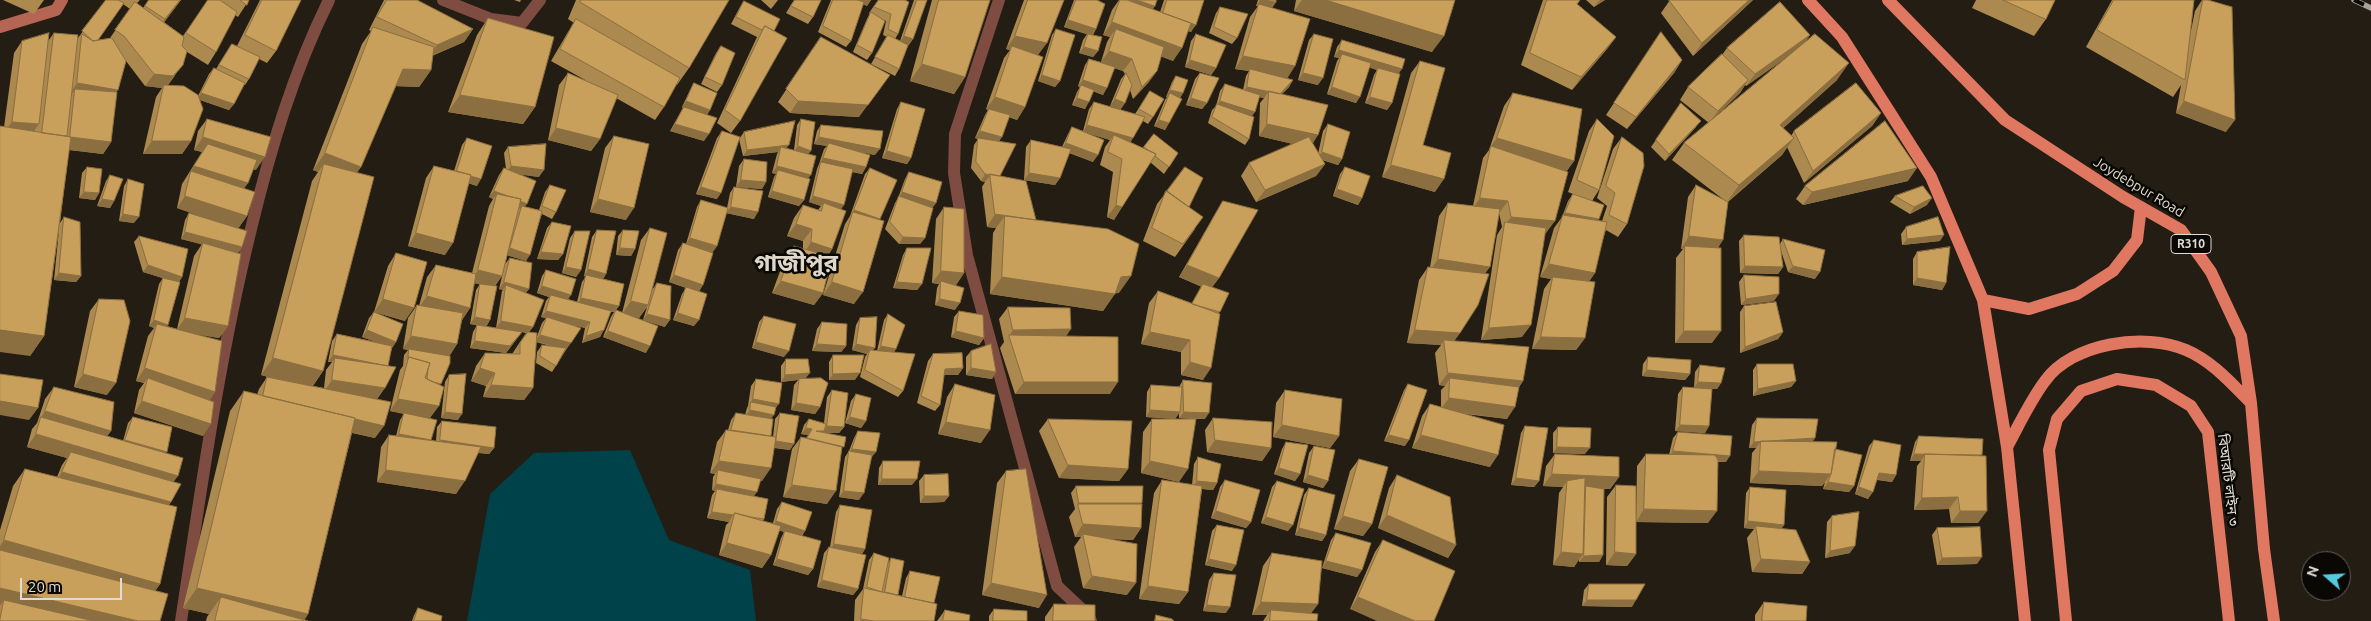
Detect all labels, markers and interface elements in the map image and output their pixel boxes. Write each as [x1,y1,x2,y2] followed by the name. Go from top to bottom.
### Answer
[2091,153,2187,221] street label: Joydebpur Road
[2171,234,2211,253] road number: R310
[754,249,838,277] district label: গাজীপুর
[2214,433,2242,527] street label: বিআরটি লাইন ৩
[2301,551,2351,601] north arrow
[2303,564,2322,579] text: N
[22,568,125,600] scale bar
[28,578,61,595] text: 20 m

